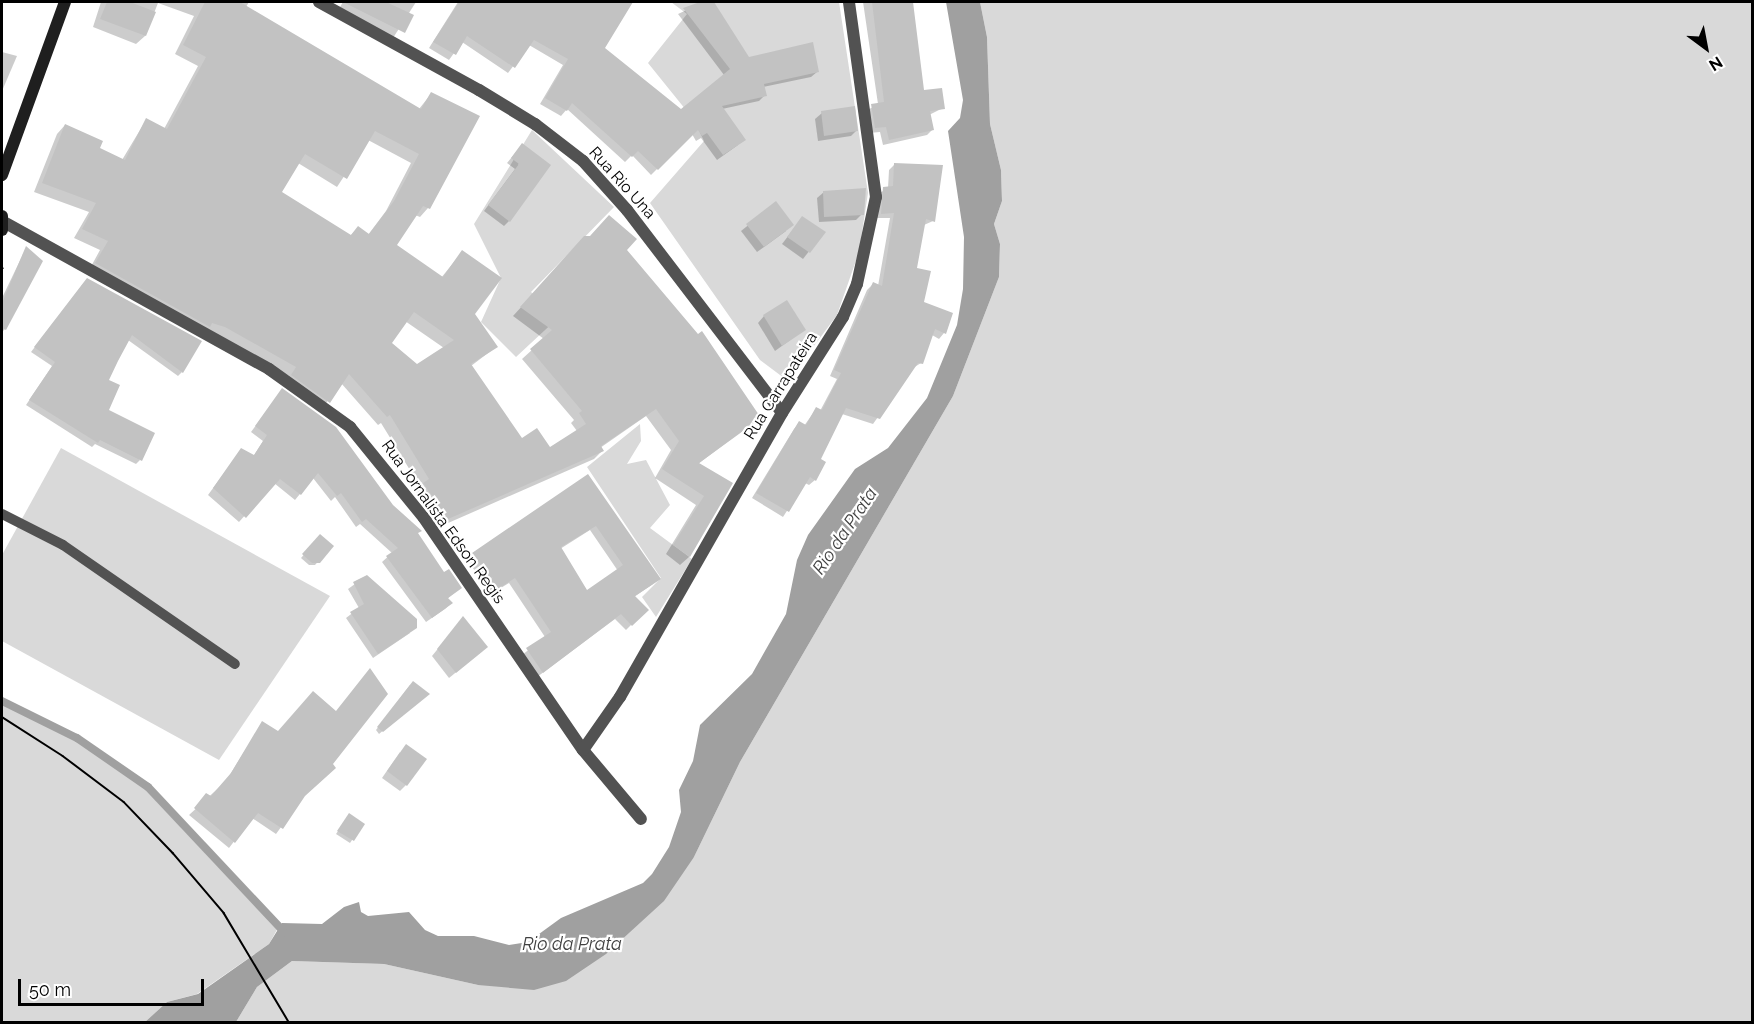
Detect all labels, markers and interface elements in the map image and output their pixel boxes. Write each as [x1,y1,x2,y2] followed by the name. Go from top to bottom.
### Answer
[1676,18,1736,78] north arrow
[1706,52,1726,75] text: N
[585,143,659,223] street label: Rua Rio Una
[740,329,822,443] street label: Rua Carrapateira
[377,436,509,608] street label: Rua Jornalista Edson Regis
[808,484,882,578] water label: Rio da Prata
[522,933,622,955] water label: Rio da Prata
[21,967,207,1005] scale bar
[29,979,71,1000] text: 50 m

